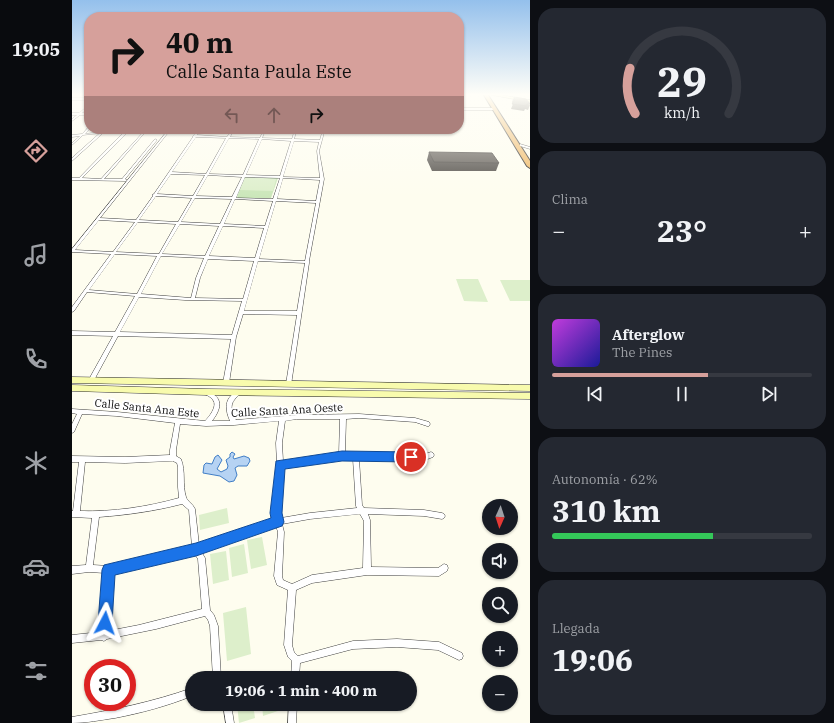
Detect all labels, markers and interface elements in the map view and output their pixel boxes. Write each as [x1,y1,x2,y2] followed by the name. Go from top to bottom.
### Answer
[166,24,233,61] text: 40 m
[100,28,152,80] icon: right
[12,38,60,61] text: 19:05
[657,53,707,107] text: 29
[166,60,352,83] text: Calle Santa Paula Este
[664,102,700,121] text: km/h
[221,104,243,126] icon: left
[263,104,285,126] icon: ahead
[305,104,327,126] icon: right
[22,137,50,165] icon: directions
[552,191,588,208] text: Clima
[657,211,707,250] text: 23°
[552,216,565,245] text: −
[799,216,812,245] text: +
[22,241,50,269] icon: music
[612,325,685,344] text: Afterglow
[612,344,672,361] text: The Pines
[22,345,50,373] icon: phone
[584,383,606,405] icon: previous
[671,383,693,405] icon: pause
[758,383,780,405] icon: next
[94,396,200,420] street label: Calle Santa Ana Este
[231,400,343,420] street label: Calle Santa Ana Oeste
[394,440,428,474] pin
[400,446,422,468] icon: arrive
[22,449,50,477] icon: climate
[552,471,658,488] text: Autonomía · 62%
[552,491,661,530] text: 310 km
[482,499,518,535] north arrow
[482,499,518,711] map controls
[482,543,518,579] button: sound
[22,553,50,581] icon: car
[482,587,518,623] button: search
[84,602,126,644] position arrow
[552,620,600,637] text: Llegada
[482,631,518,667] button: +
[552,640,633,679] text: 19:06
[22,657,50,685] icon: filters
[84,659,136,711] speed limit sign: 30
[482,675,518,711] button: −
[225,681,377,700] text: 19:06 · 1 min · 400 m

